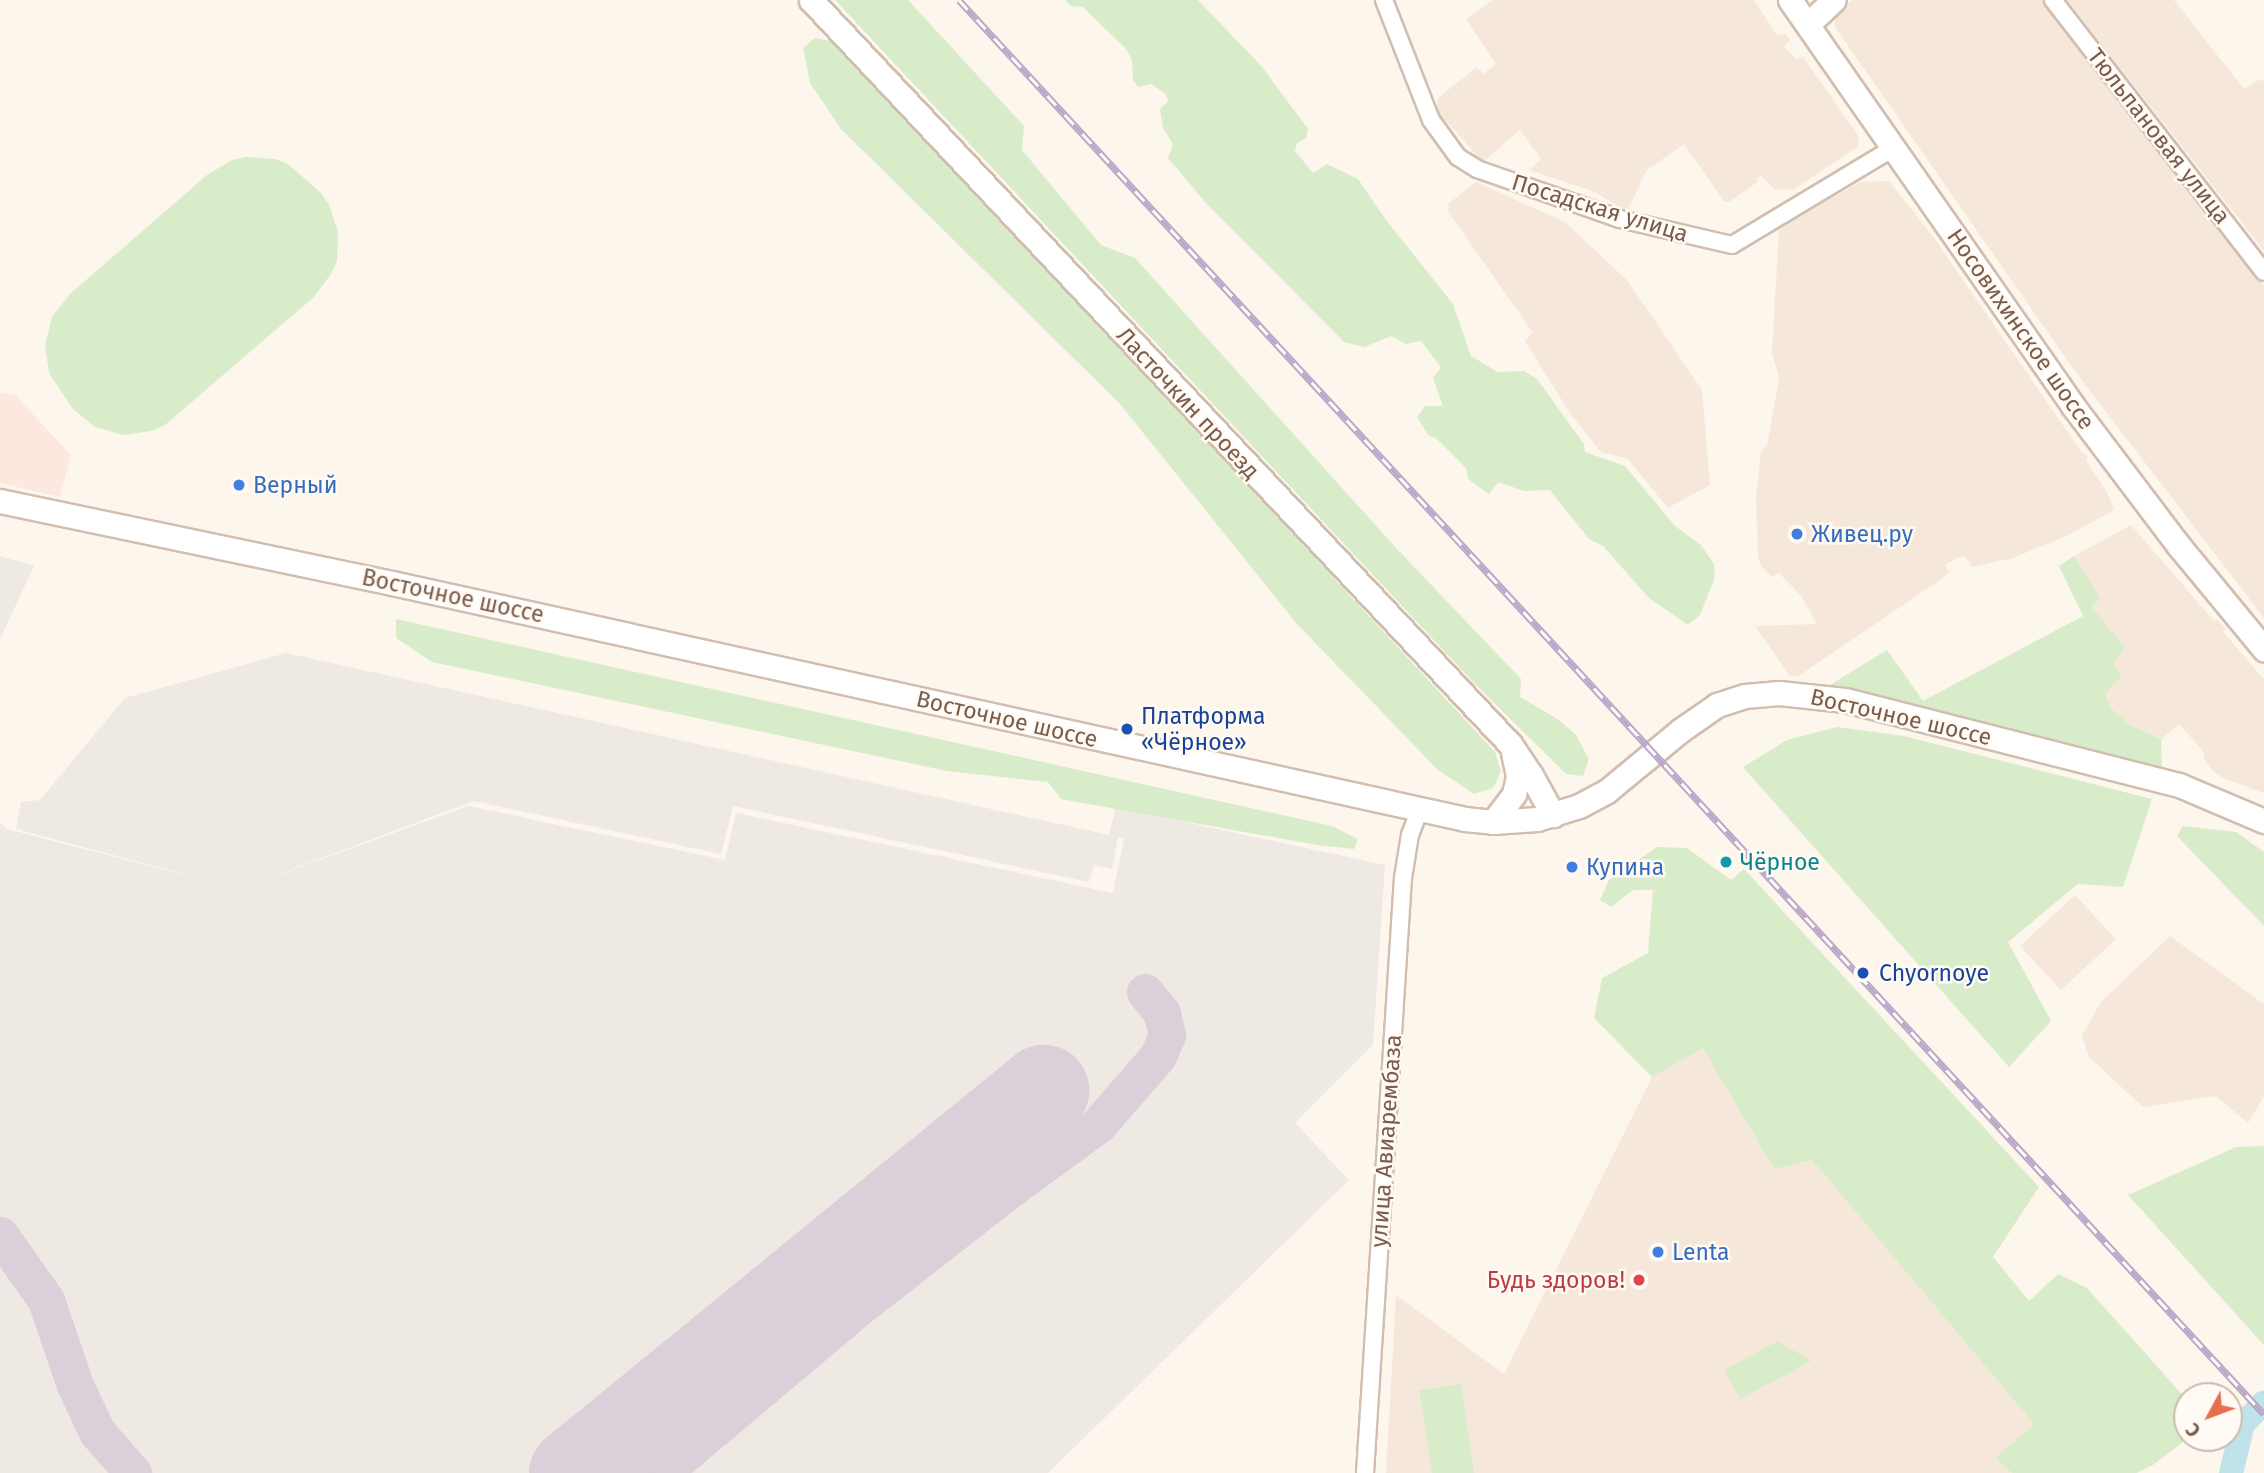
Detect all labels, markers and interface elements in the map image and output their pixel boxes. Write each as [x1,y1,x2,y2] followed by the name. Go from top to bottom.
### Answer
[2082,43,2236,229] street label: Тюльпановая улица
[1508,168,1692,248] street label: Посадская улица
[1941,223,2101,435] street label: Носовихинское шоссе
[1111,322,1265,484] street label: Ласточкин проезд
[253,471,338,499] place label: Верный
[231,477,247,493] marker: Верный
[1811,520,1913,548] place label: Живец.ру
[1789,526,1805,542] marker: Живец.ру
[359,563,547,629] street label: Восточное шоссе
[1808,683,1994,751] street label: Восточное шоссе
[914,685,1100,753] street label: Восточное шоссе
[1141,702,1265,756] place label: Платформа «Чёрное»
[1119,721,1135,737] marker: Платформа «Чёрное»
[1740,848,1820,876] place label: Чёрное
[1586,853,1664,881] place label: Купина
[1718,854,1734,870] marker: Чёрное
[1564,859,1580,875] marker: Купина
[1879,959,1989,987] place label: Chyornoye
[1853,963,1873,983] marker: Chyornoye
[1365,1033,1407,1249] street label: улица Авиарембаза
[1672,1238,1730,1266] place label: Lenta
[1650,1244,1666,1260] marker: Lenta
[1487,1266,1625,1294] place label: Будь здоров!
[1631,1272,1647,1288] marker: Будь здоров!
[2173,1382,2243,1452] north arrow
[2181,1418,2206,1441] text: С

